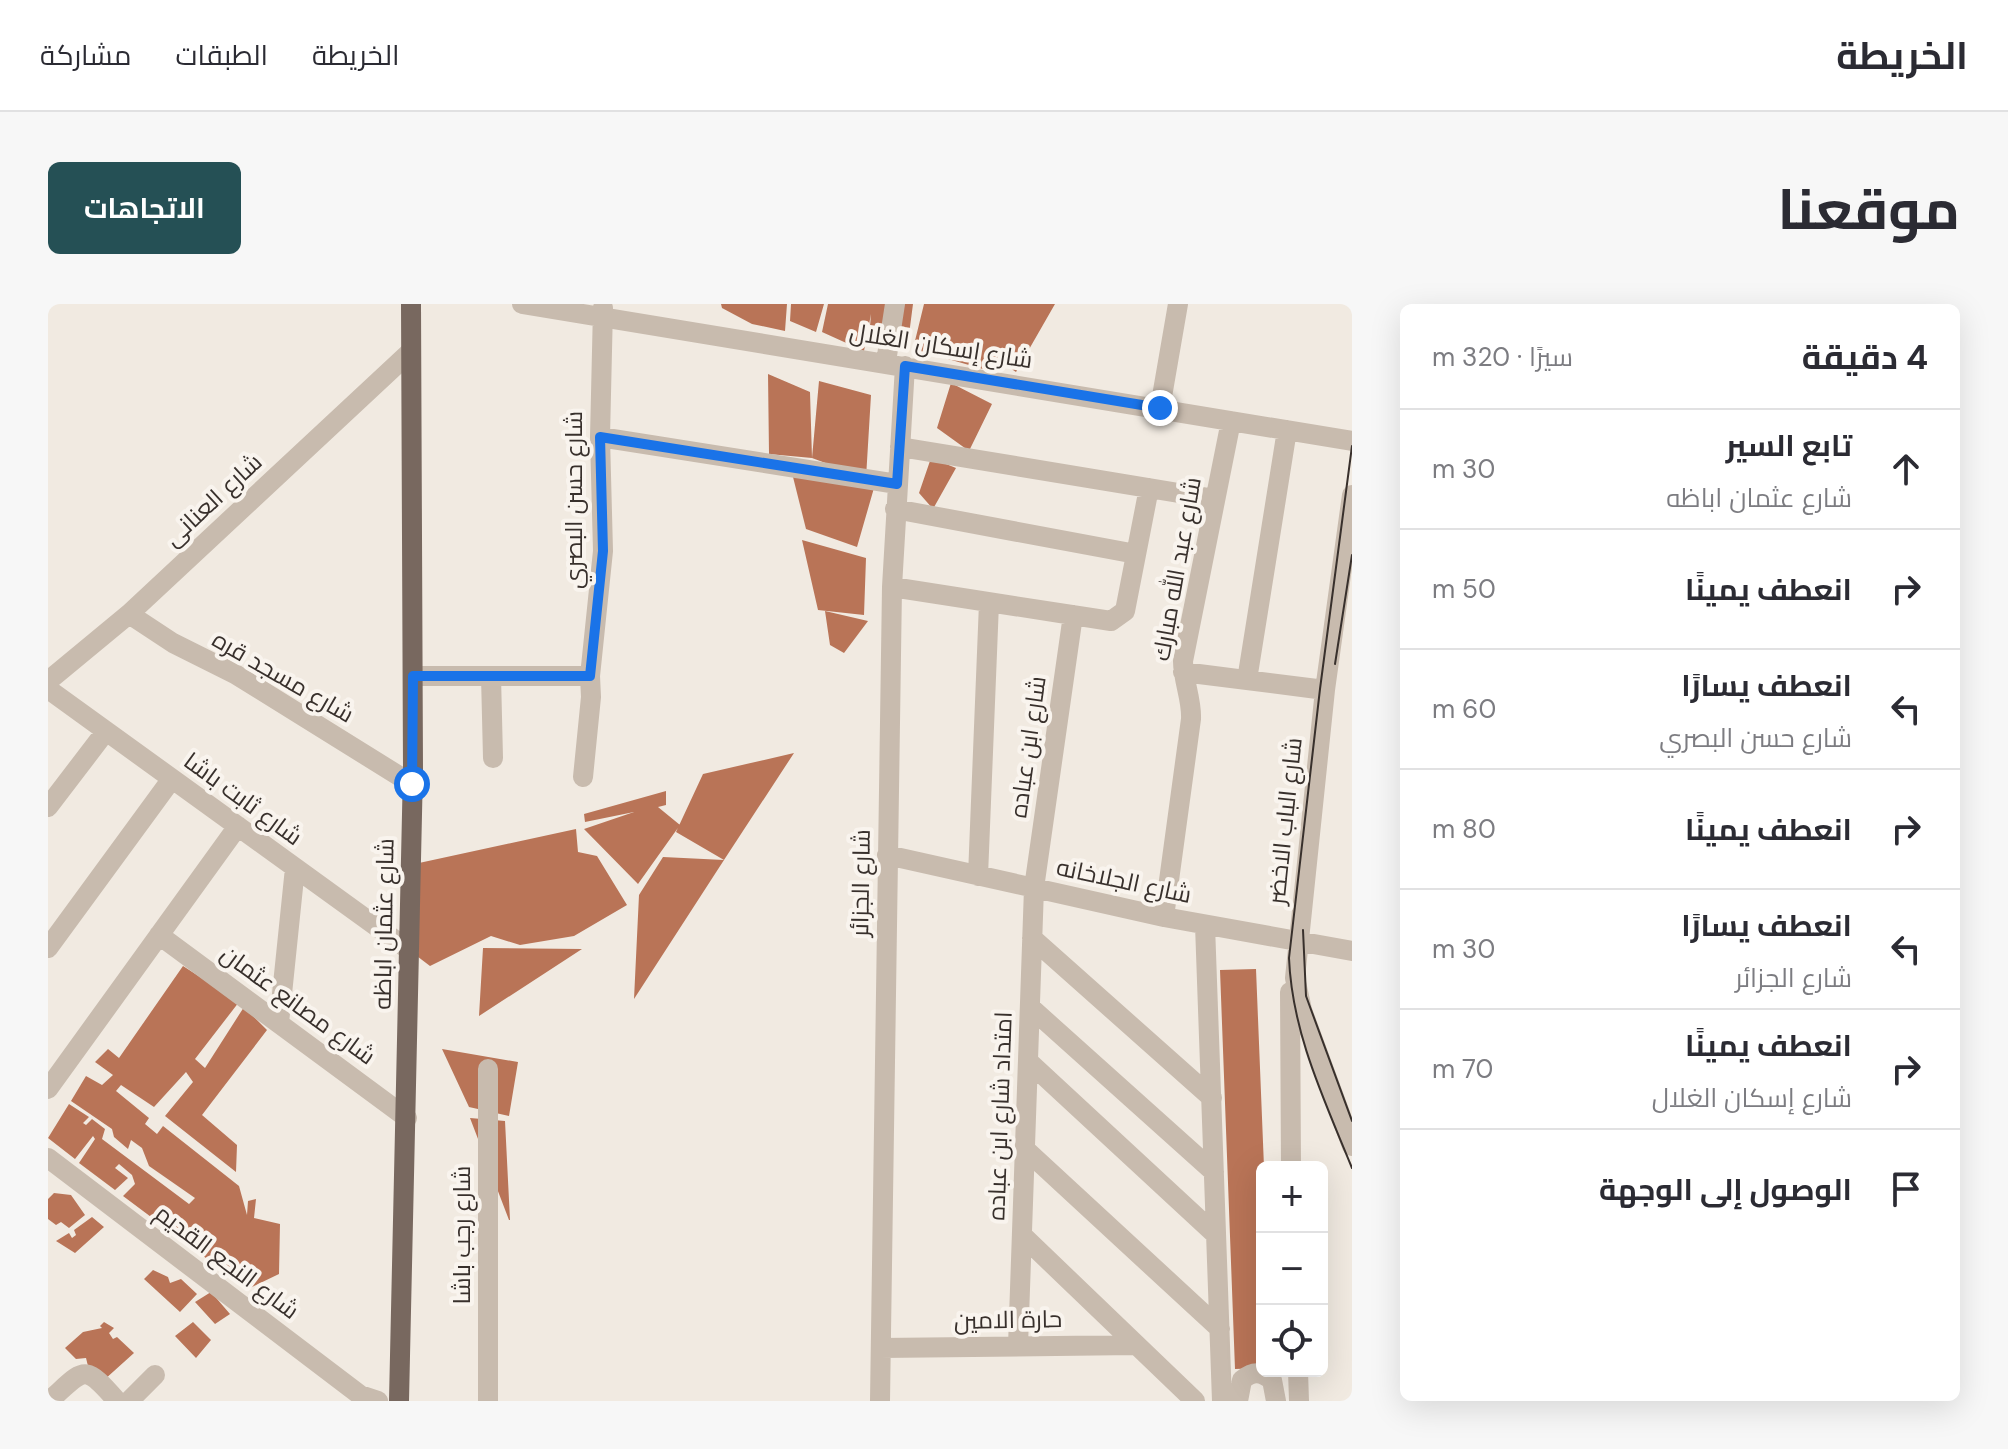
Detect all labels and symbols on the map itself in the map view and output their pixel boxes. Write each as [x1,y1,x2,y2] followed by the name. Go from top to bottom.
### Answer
[847,316,1035,376] street label: شارع إسكان الغلال
[1142,390,1178,426] route end
[558,411,592,589] street label: شارع حسن البصري
[157,446,269,554] street label: شارع العنانى
[1145,475,1209,663] street label: شارع عبد الله مبارك
[206,624,360,730] street label: شارع مسجد قره
[1002,674,1054,820] street label: شارع ابن عباده
[1260,736,1310,908] street label: شارع الباب الاخضر
[177,745,309,853] street label: شارع ثابت باشا
[394,766,430,802] route start
[844,829,878,939] street label: شارع الجزائر
[367,838,401,1010] street label: شارع عثمان اباظه
[1054,851,1194,911] street label: شارع الجلاخانه
[214,938,382,1072] street label: شارع مصانع عثمان
[980,1011,1020,1221] street label: امتداد شارع ابن عباده
[446,1166,478,1304] street label: شارع رجب باشا
[149,1197,305,1327] street label: شارع النجع القديم
[954,1303,1062,1336] street label: حارة الامين

